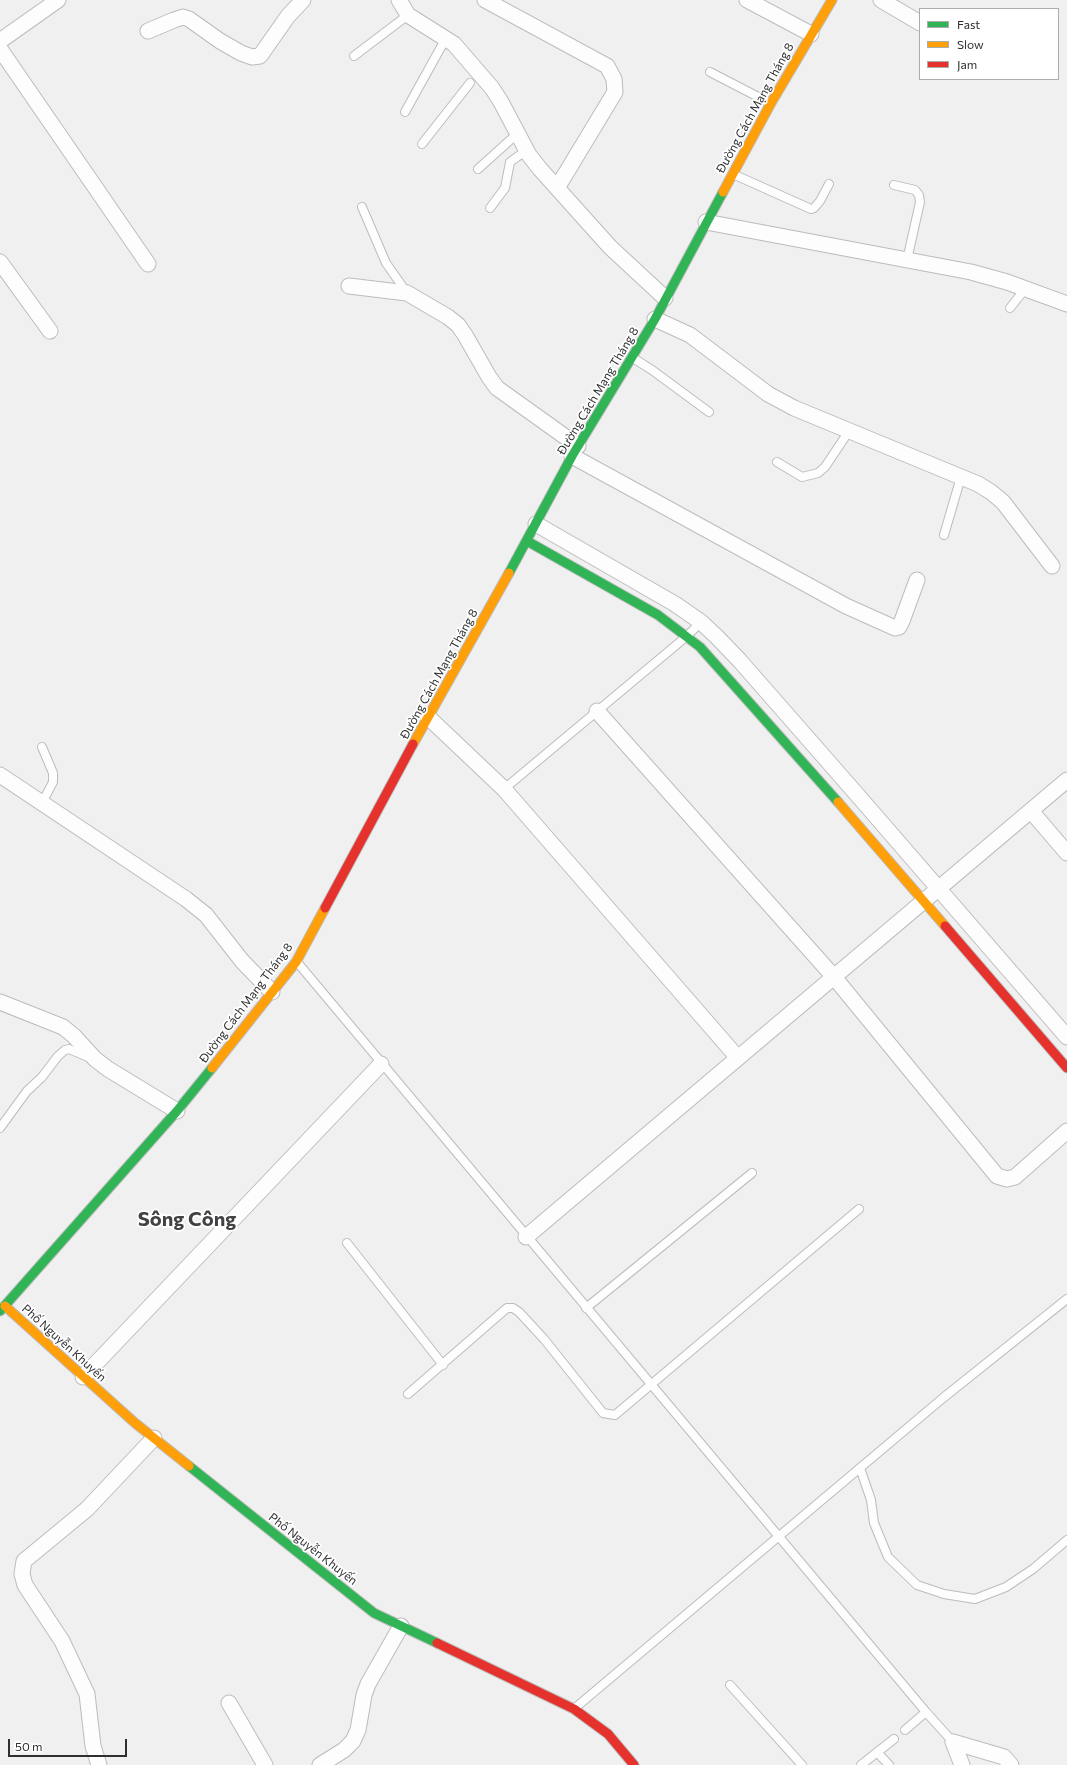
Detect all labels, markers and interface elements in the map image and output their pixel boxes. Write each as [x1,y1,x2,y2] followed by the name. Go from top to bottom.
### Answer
[919,8,1059,80] legend
[957,17,980,31] text: Fast
[957,37,984,51] text: Slow
[713,41,797,175] street label: Đường Cách Mạng Tháng 8
[957,57,977,71] text: Jam
[554,325,642,457] street label: Đường Cách Mạng Tháng 8
[397,607,481,741] street label: Đường Cách Mạng Tháng 8
[196,940,296,1066] street label: Đường Cách Mạng Tháng 8
[138,1207,236,1231] district label: Sông Công
[19,1301,109,1385] street label: Phố Nguyễn Khuyến
[266,1510,360,1588] street label: Phố Nguyễn Khuyến
[10,1731,129,1757] scale bar
[15,1739,43,1753] text: 50 m

